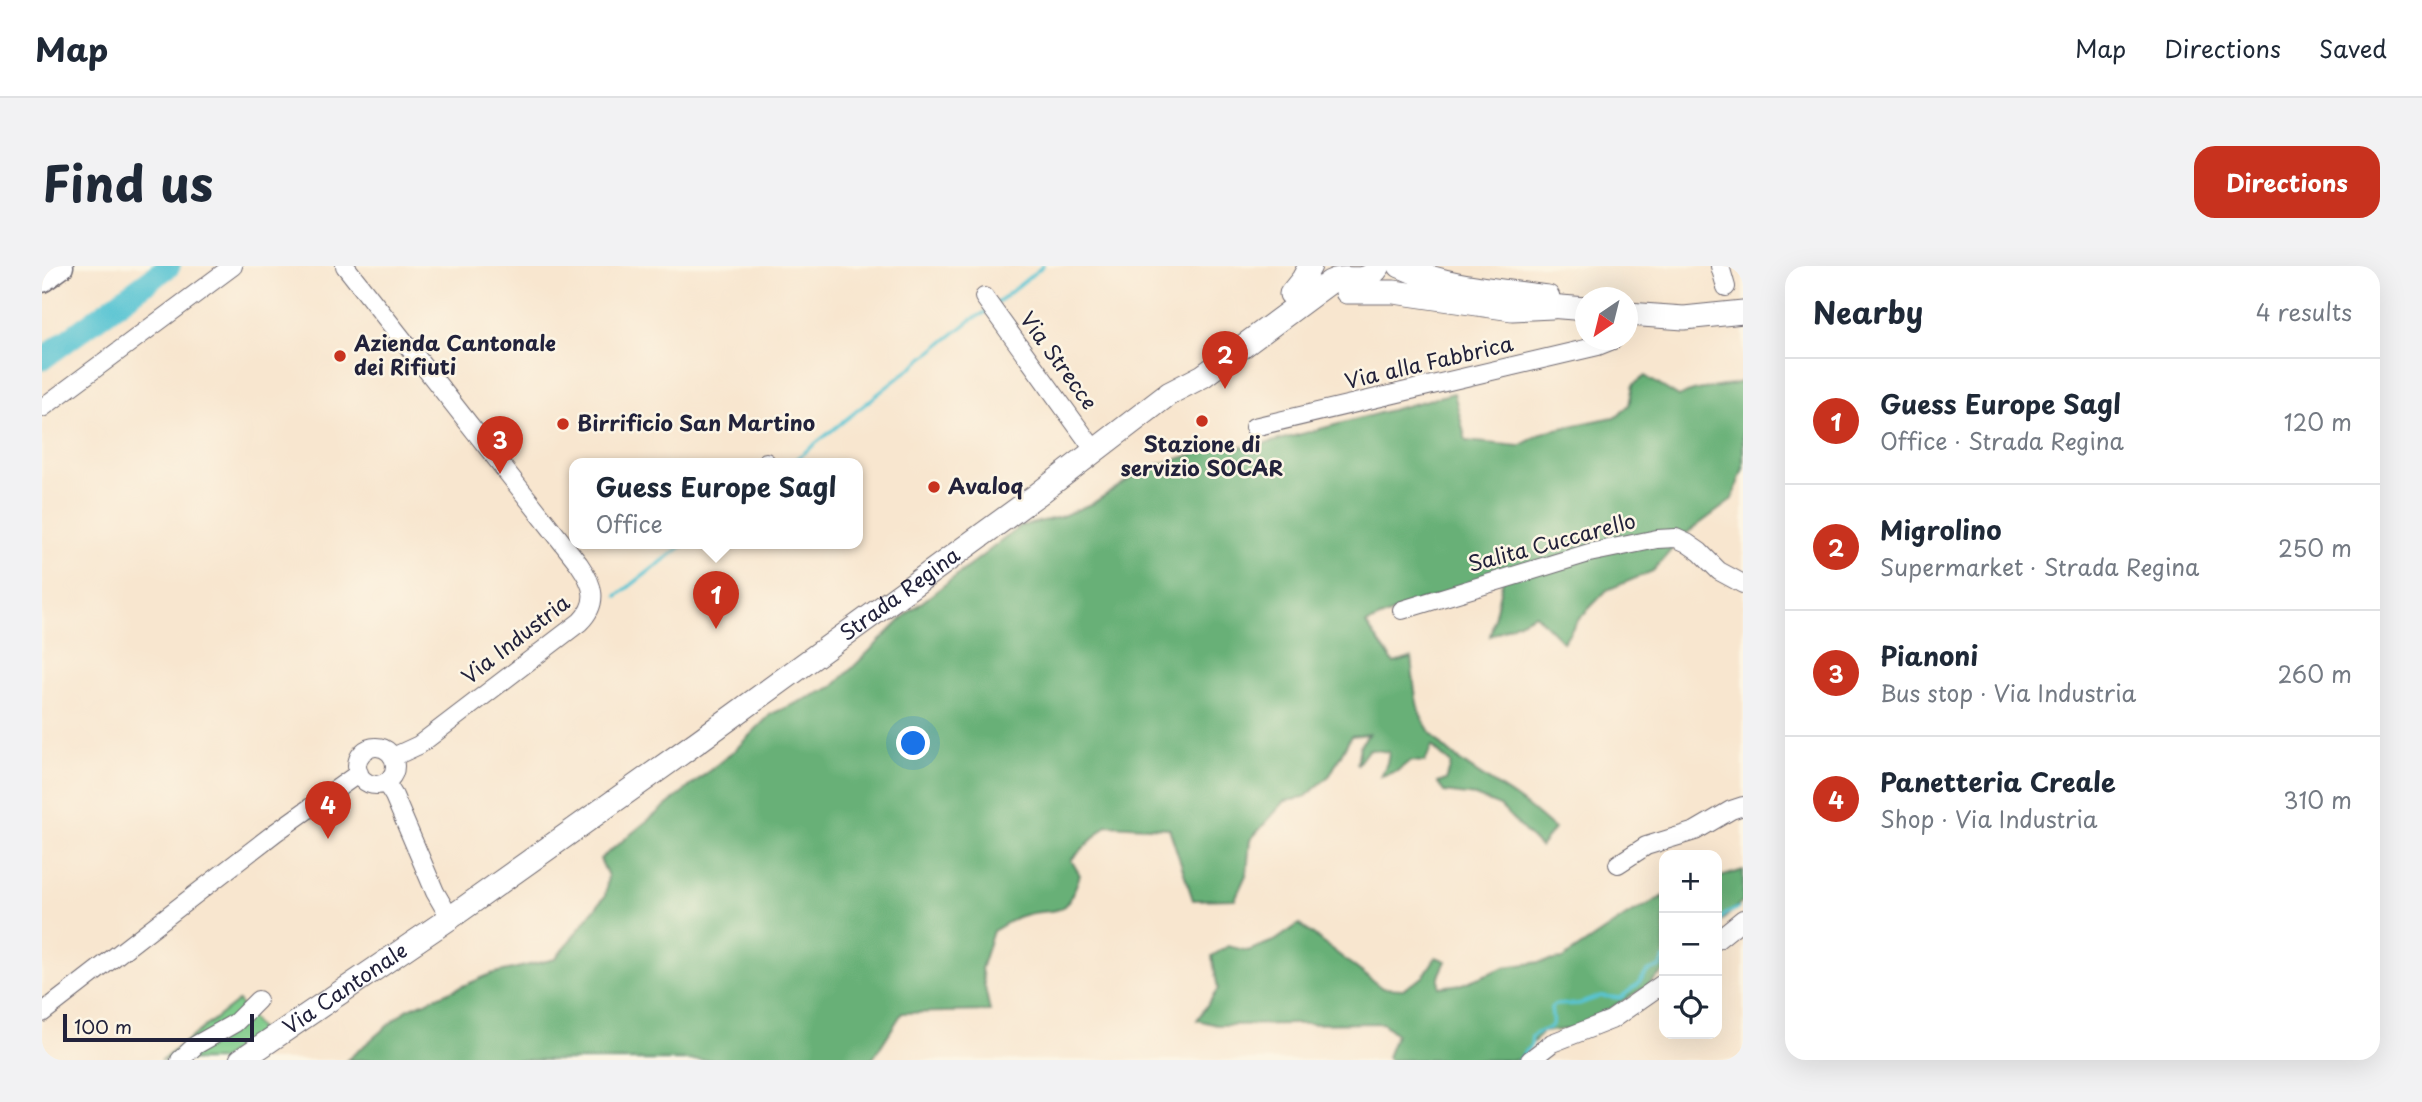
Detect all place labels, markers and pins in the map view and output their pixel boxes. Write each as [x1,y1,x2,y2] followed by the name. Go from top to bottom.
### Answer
[353,326,556,382] place label: Azienda Cantonale dei Rifiuti
[1202,331,1248,389] pin: 2
[332,348,348,364] marker: Azienda Cantonale dei Rifiuti
[577,406,815,438] place label: Birrificio San Martino
[1194,413,1210,429] marker: Stazione di servizio SOCAR
[477,416,523,474] pin: 3
[555,416,571,432] marker: Birrificio San Martino
[1121,427,1284,483] place label: Stazione di servizio SOCAR
[948,469,1023,501] place label: Avaloq
[926,479,942,495] marker: Avaloq
[693,571,739,629] pin: 1
[305,781,351,839] pin: 4

